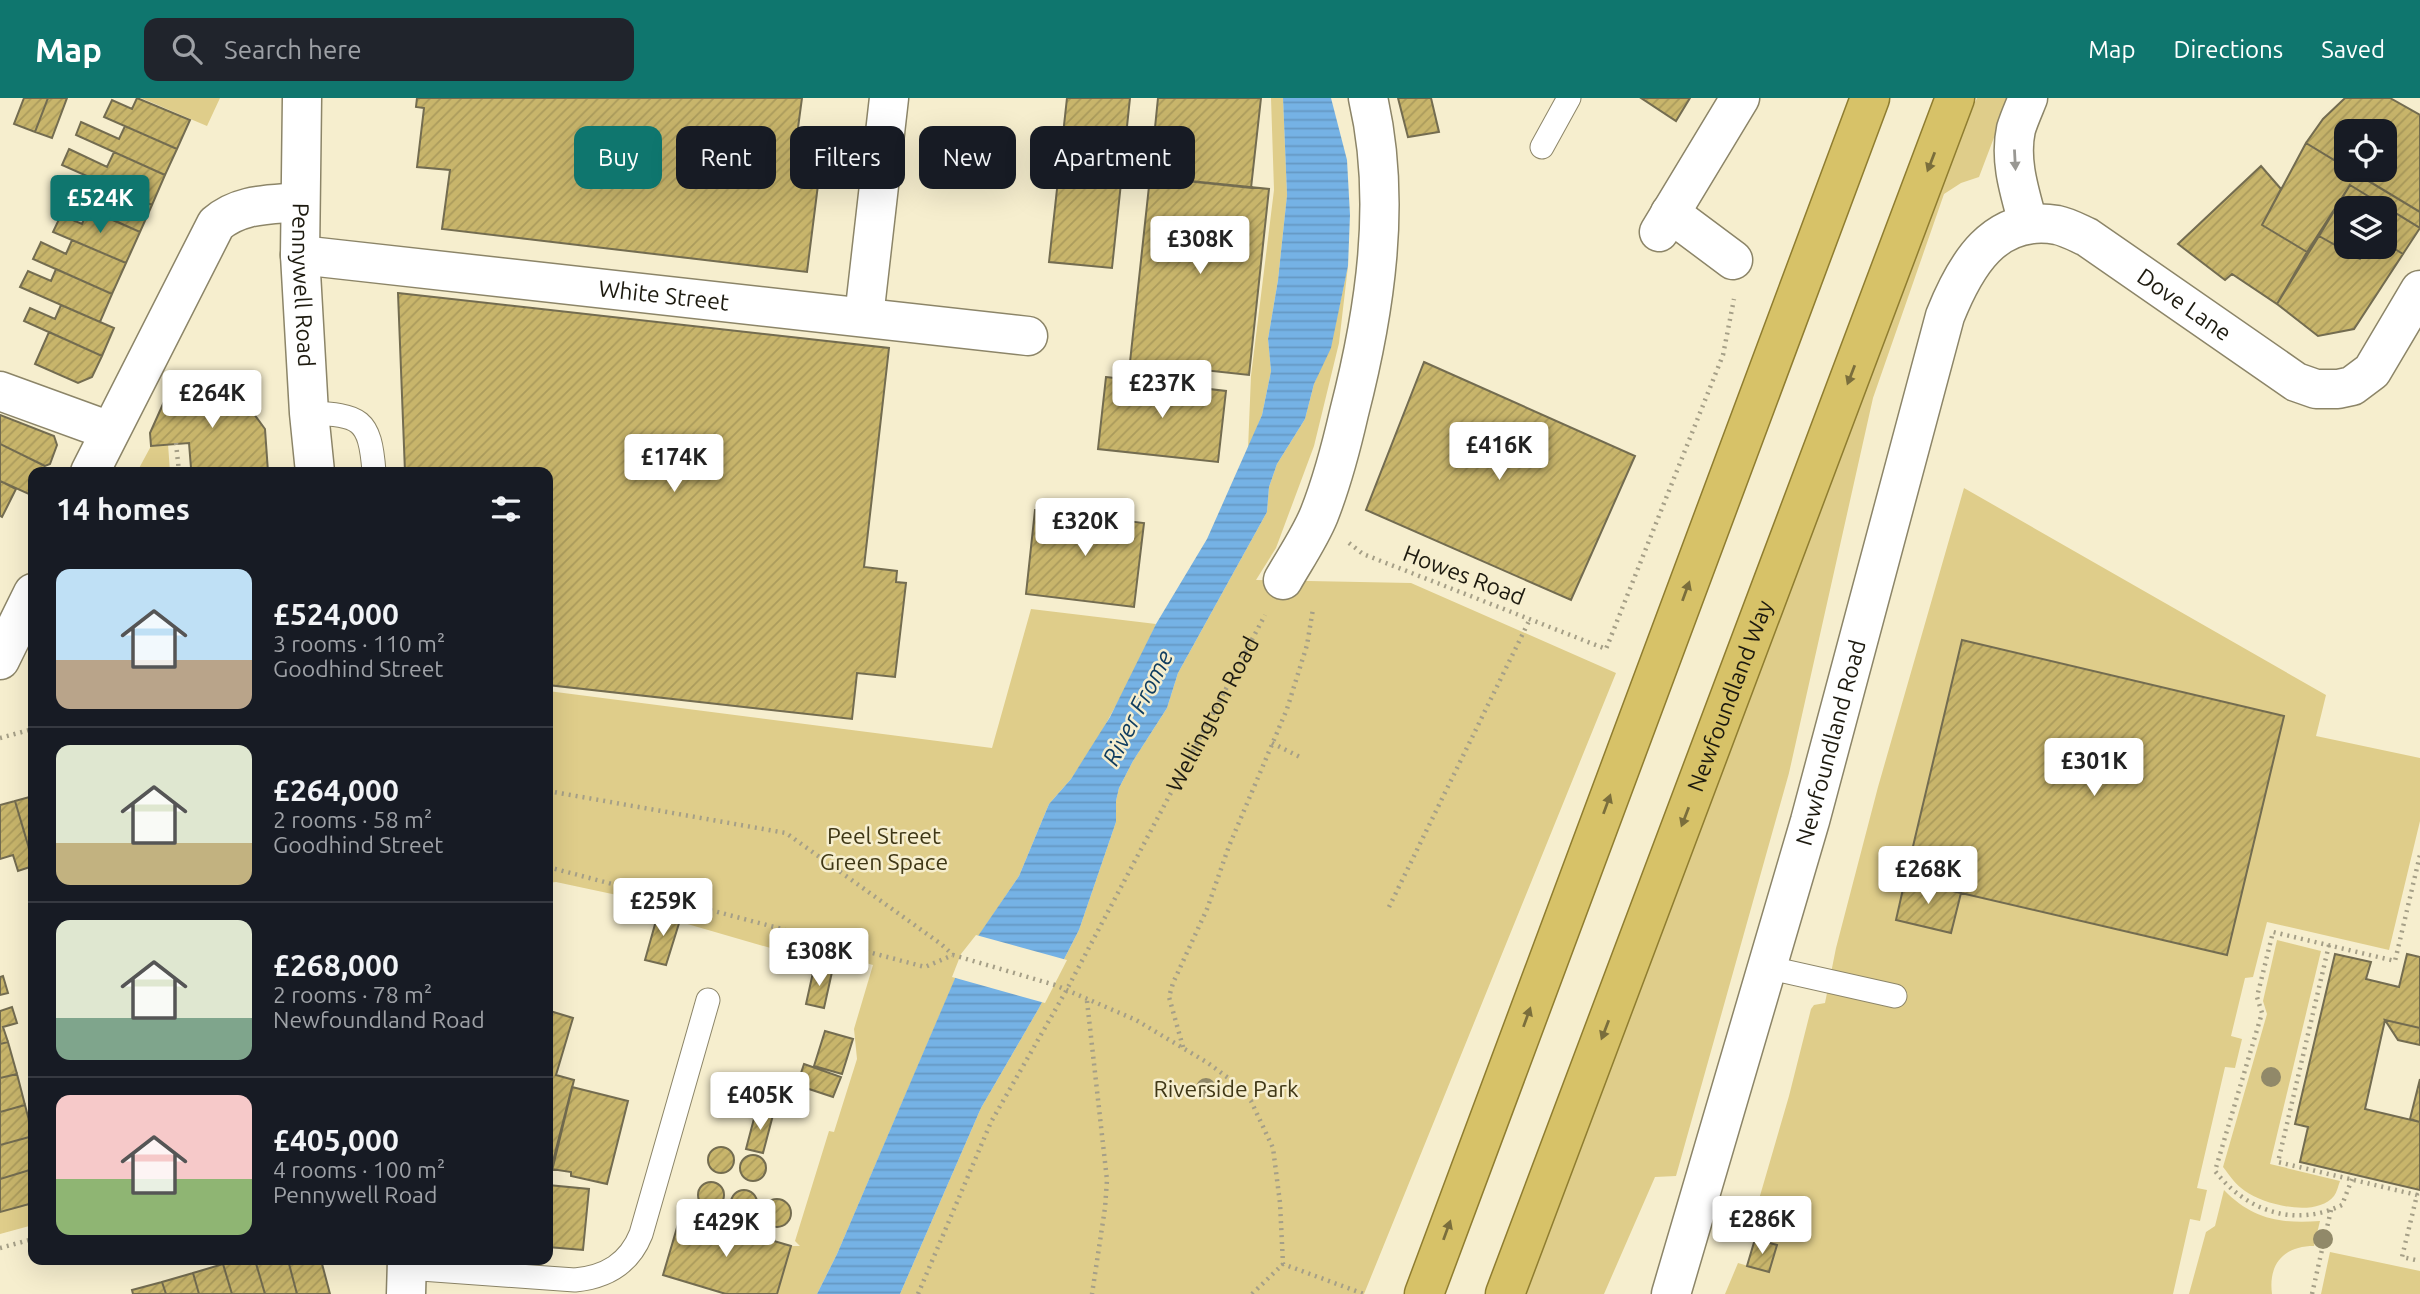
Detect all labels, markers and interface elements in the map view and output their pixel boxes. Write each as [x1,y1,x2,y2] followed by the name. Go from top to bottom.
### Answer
[144,18,634,81] search box
[168,30,206,68] icon: search
[35,31,102,68] text: Map
[224,35,362,64] text: Search here
[2088,36,2135,63] text: Map
[2173,36,2283,63] text: Directions
[2321,36,2385,63] text: Saved
[2334,119,2397,259] map controls
[2334,119,2397,182] button: locate
[574,126,662,189] chip: Buy
[676,126,776,189] chip: Rent
[790,126,905,189] chip: Filters
[919,126,1016,189] chip: New
[1030,126,1195,189] chip: Apartment
[2010,149,2021,171] one-way arrow
[1925,151,1936,172] one-way arrow
[51,176,149,235] pin: £524K
[66,185,134,210] text: £524K
[2334,196,2397,259] button: layers
[288,203,319,368] street label: Pennywell Road
[1151,216,1249,276] pin: £308K
[1166,226,1234,251] text: £308K
[2133,263,2236,345] street label: Dove Lane
[597,275,730,315] street label: White Street
[1113,360,1211,420] pin: £237K
[1845,364,1856,385] one-way arrow
[163,370,261,430] pin: £264K
[1128,370,1196,395] text: £237K
[178,380,246,405] text: £264K
[1450,422,1548,482] pin: £416K
[1465,432,1533,457] text: £416K
[625,434,723,494] pin: £174K
[640,444,708,469] text: £174K
[487,490,525,528] icon: filters
[56,492,190,526] text: 14 homes
[1036,498,1134,558] pin: £320K
[1051,508,1119,533] text: £320K
[1400,540,1529,609] street label: Howes Road
[1681,580,1692,601] one-way arrow
[112,597,196,681] icon: home
[273,597,399,631] text: £524,000
[1682,597,1777,795] street label: Newfoundland Way
[273,631,445,656] text: 3 rooms · 110 m²
[1161,632,1263,796] street label: Wellington Road
[1791,637,1870,848] street label: Newfoundland Road
[1097,646,1178,770] water label: River Frome
[273,656,443,681] text: Goodhind Street
[2045,738,2143,798] pin: £301K
[2060,748,2128,773] text: £301K
[112,773,196,857] icon: home
[273,773,399,807] text: £264,000
[1601,793,1612,814] one-way arrow
[273,807,432,832] text: 2 rooms · 58 m²
[1679,807,1690,828] one-way arrow
[820,823,948,874] park label: Peel Street Green Space
[273,832,443,857] text: Goodhind Street
[1879,846,1977,906] pin: £268K
[1894,856,1962,881] text: £268K
[614,878,712,938] pin: £259K
[629,888,697,913] text: £259K
[770,928,868,988] pin: £308K
[785,938,853,963] text: £308K
[112,948,196,1032] icon: home
[273,948,399,982] text: £268,000
[273,982,432,1007] text: 2 rooms · 78 m²
[1522,1006,1533,1027] one-way arrow
[273,1007,485,1032] text: Newfoundland Road
[1599,1020,1610,1041] one-way arrow
[711,1072,809,1132] pin: £405K
[1153,1076,1299,1101] park label: Riverside Park
[726,1082,794,1107] text: £405K
[112,1123,196,1207] icon: home
[273,1123,399,1157] text: £405,000
[273,1157,445,1182] text: 4 rooms · 100 m²
[273,1182,437,1207] text: Pennywell Road
[1713,1196,1811,1256] pin: £286K
[677,1200,775,1259] pin: £429K
[1728,1206,1796,1231] text: £286K
[692,1209,760,1234] text: £429K
[1442,1220,1453,1241] one-way arrow

